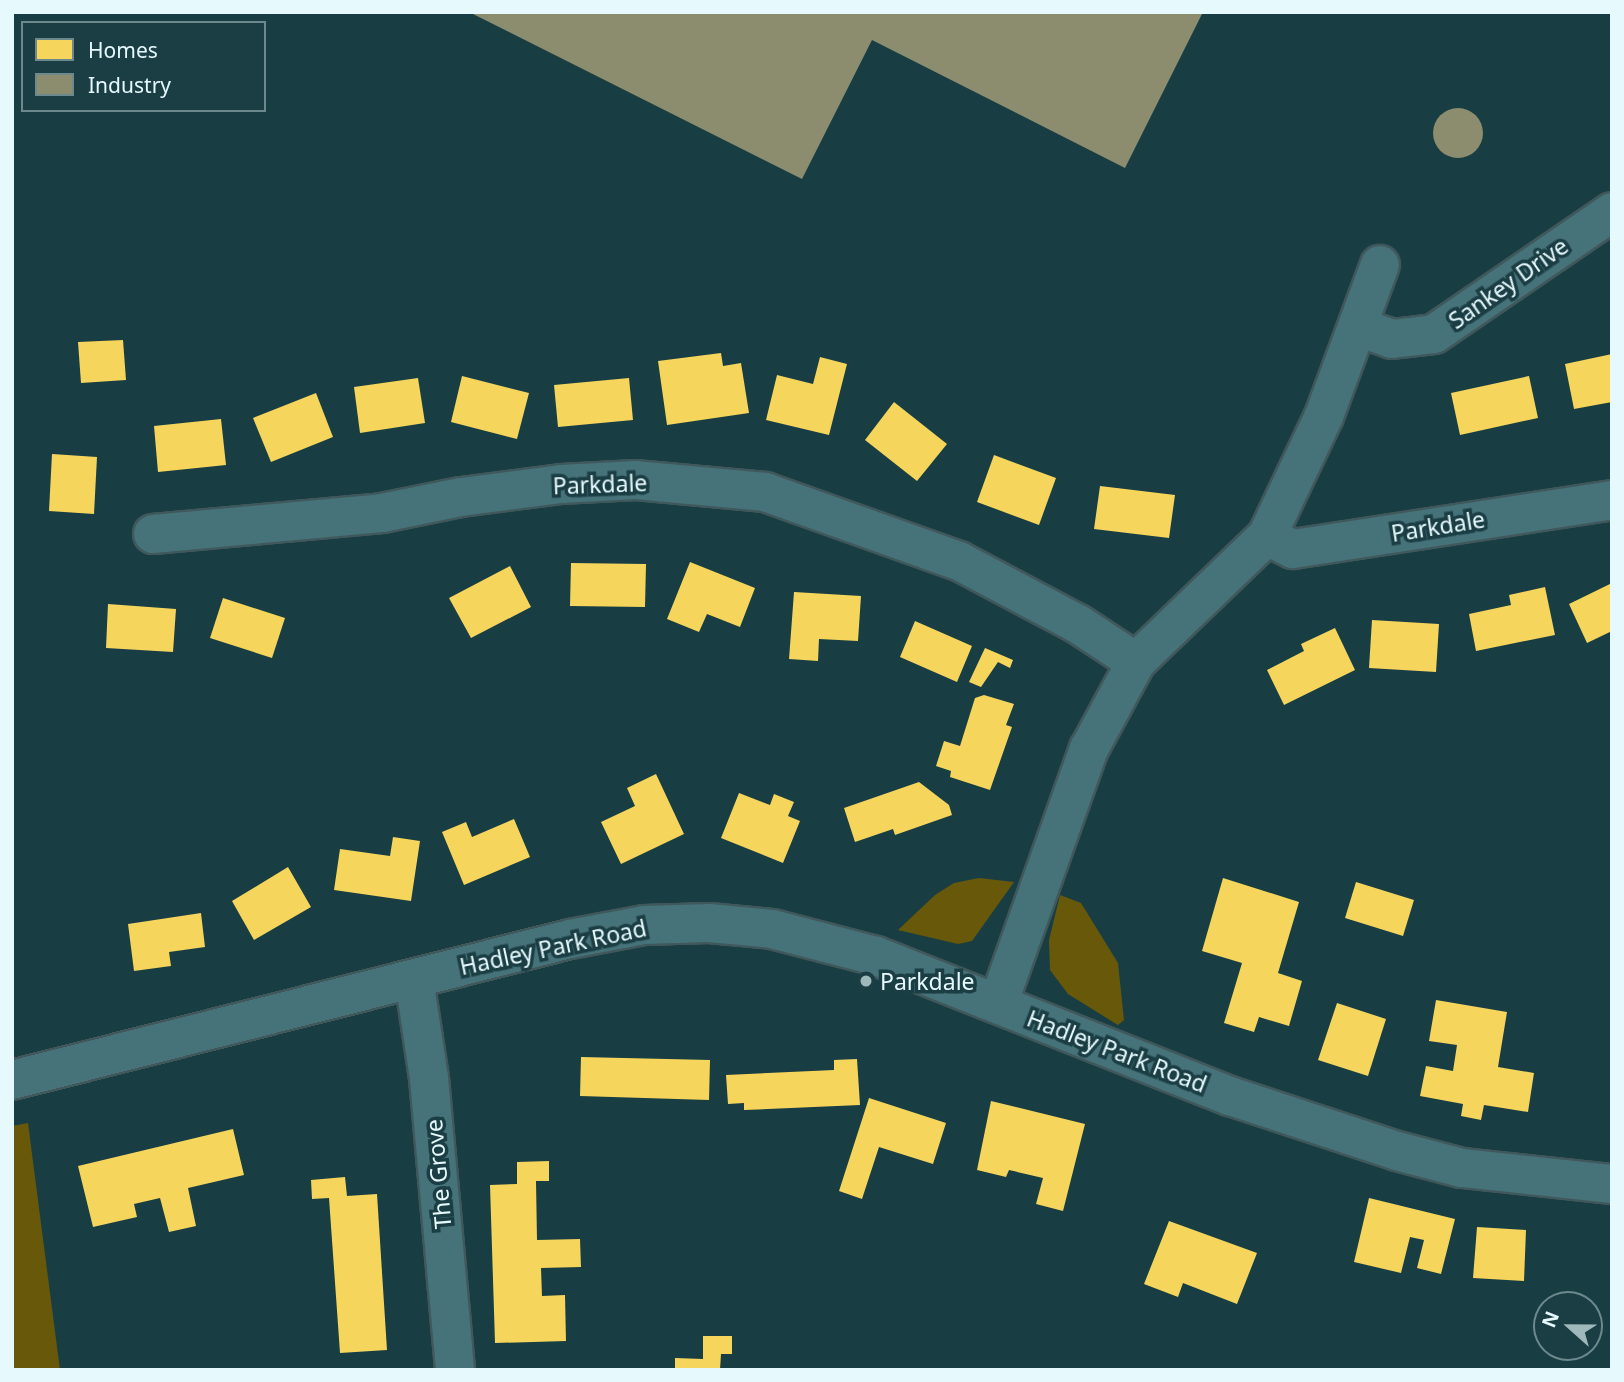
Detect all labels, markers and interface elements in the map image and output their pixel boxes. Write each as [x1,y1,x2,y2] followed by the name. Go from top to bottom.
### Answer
[21,21,266,112] legend
[88,36,158,64] text: Homes
[88,71,171,99] text: Industry
[1443,232,1573,334] street label: Sankey Drive
[552,469,648,499] street label: Parkdale
[1389,505,1487,547] street label: Parkdale
[457,914,649,980] street label: Hadley Park Road
[880,967,975,995] place label: Parkdale
[858,973,874,989] marker: Parkdale
[1023,1004,1211,1098] street label: Hadley Park Road
[419,1118,457,1230] street label: The Grove
[1533,1291,1603,1361] north arrow
[1535,1307,1565,1331] text: N

